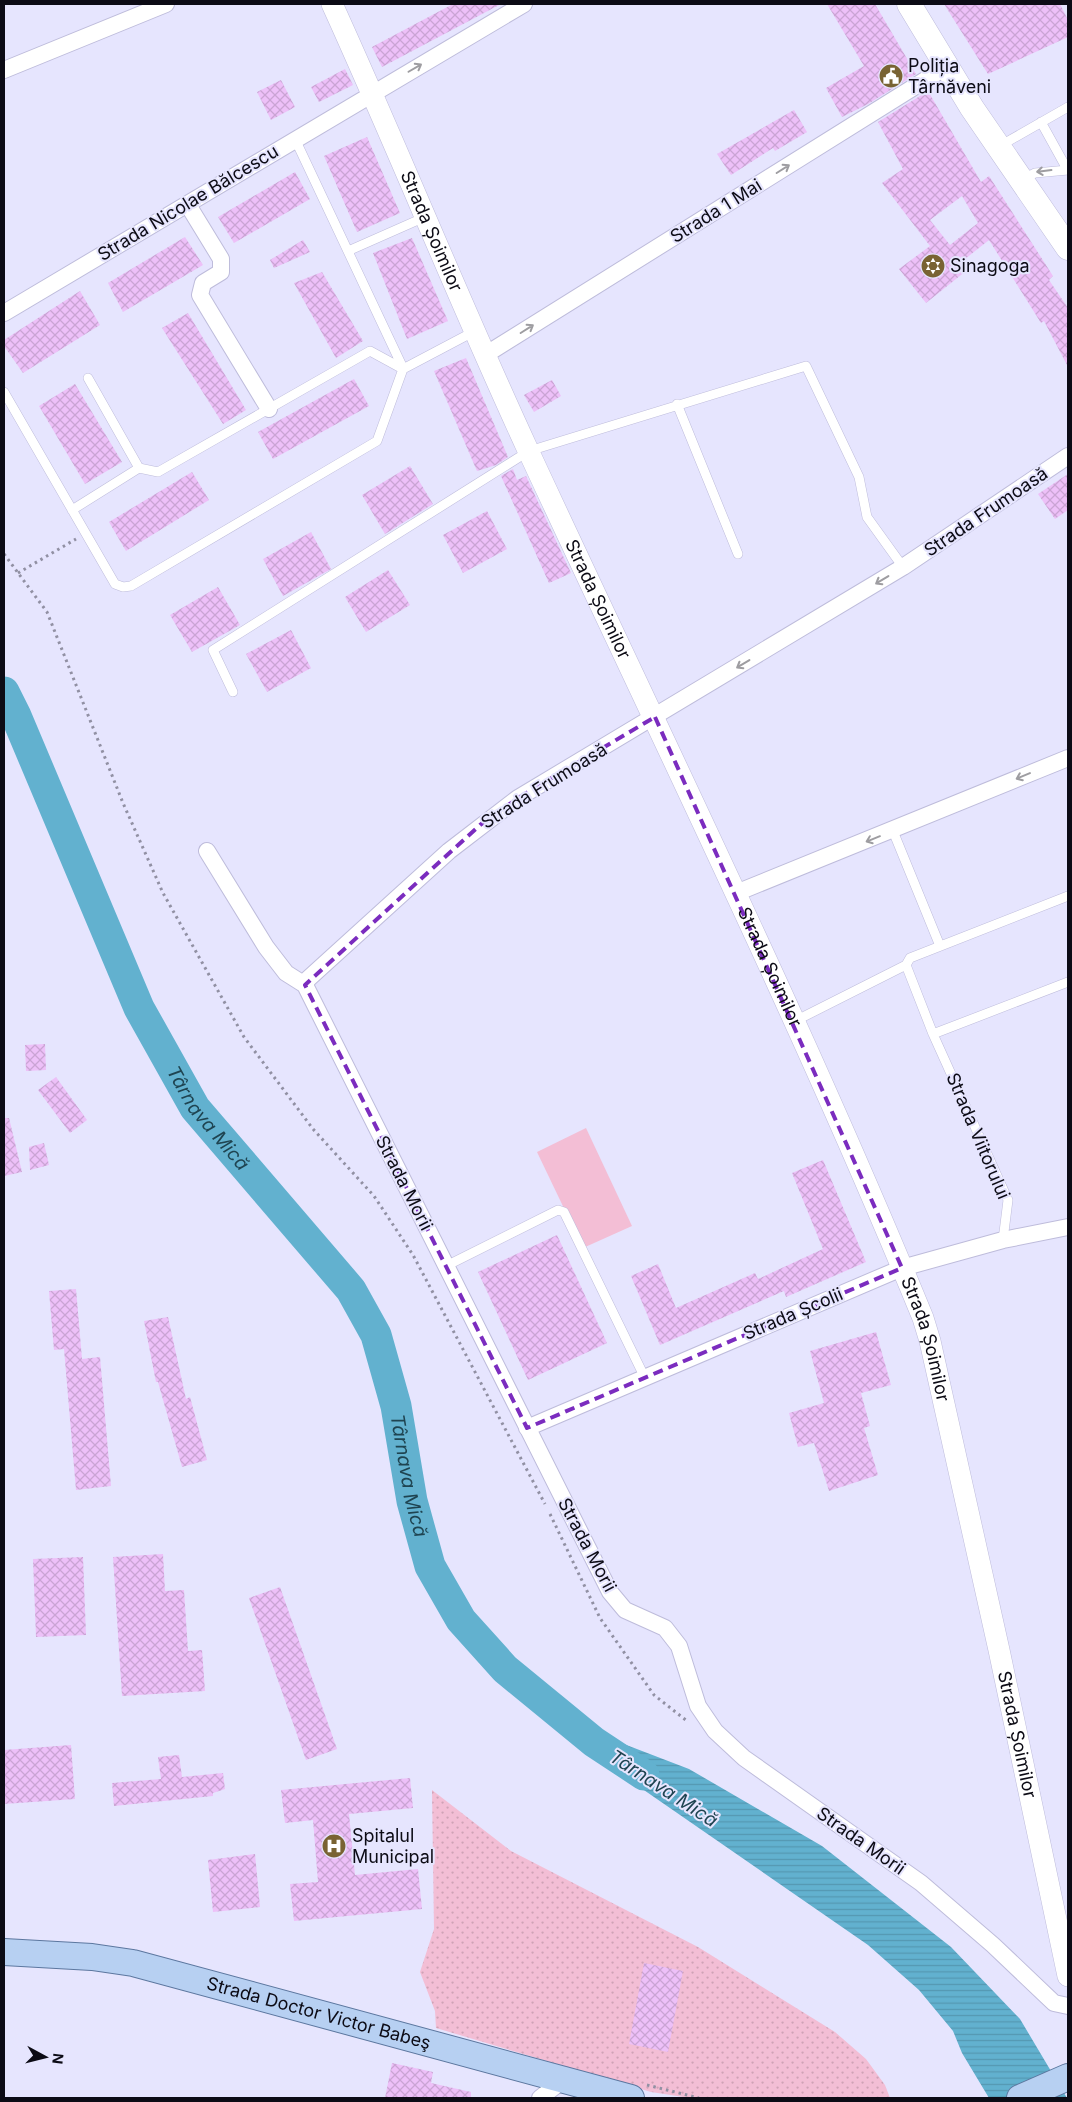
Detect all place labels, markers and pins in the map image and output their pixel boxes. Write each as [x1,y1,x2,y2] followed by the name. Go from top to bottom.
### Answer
[908,55,991,97] place label: Poliția Târnăveni
[878,63,904,89] public building icon: Poliția Târnăveni
[920,253,946,279] synagogue icon: Sinagoga
[950,255,1030,276] place label: Sinagoga
[352,1825,434,1867] place label: Spitalul Municipal
[321,1833,347,1859] hospital icon: Spitalul Municipal

